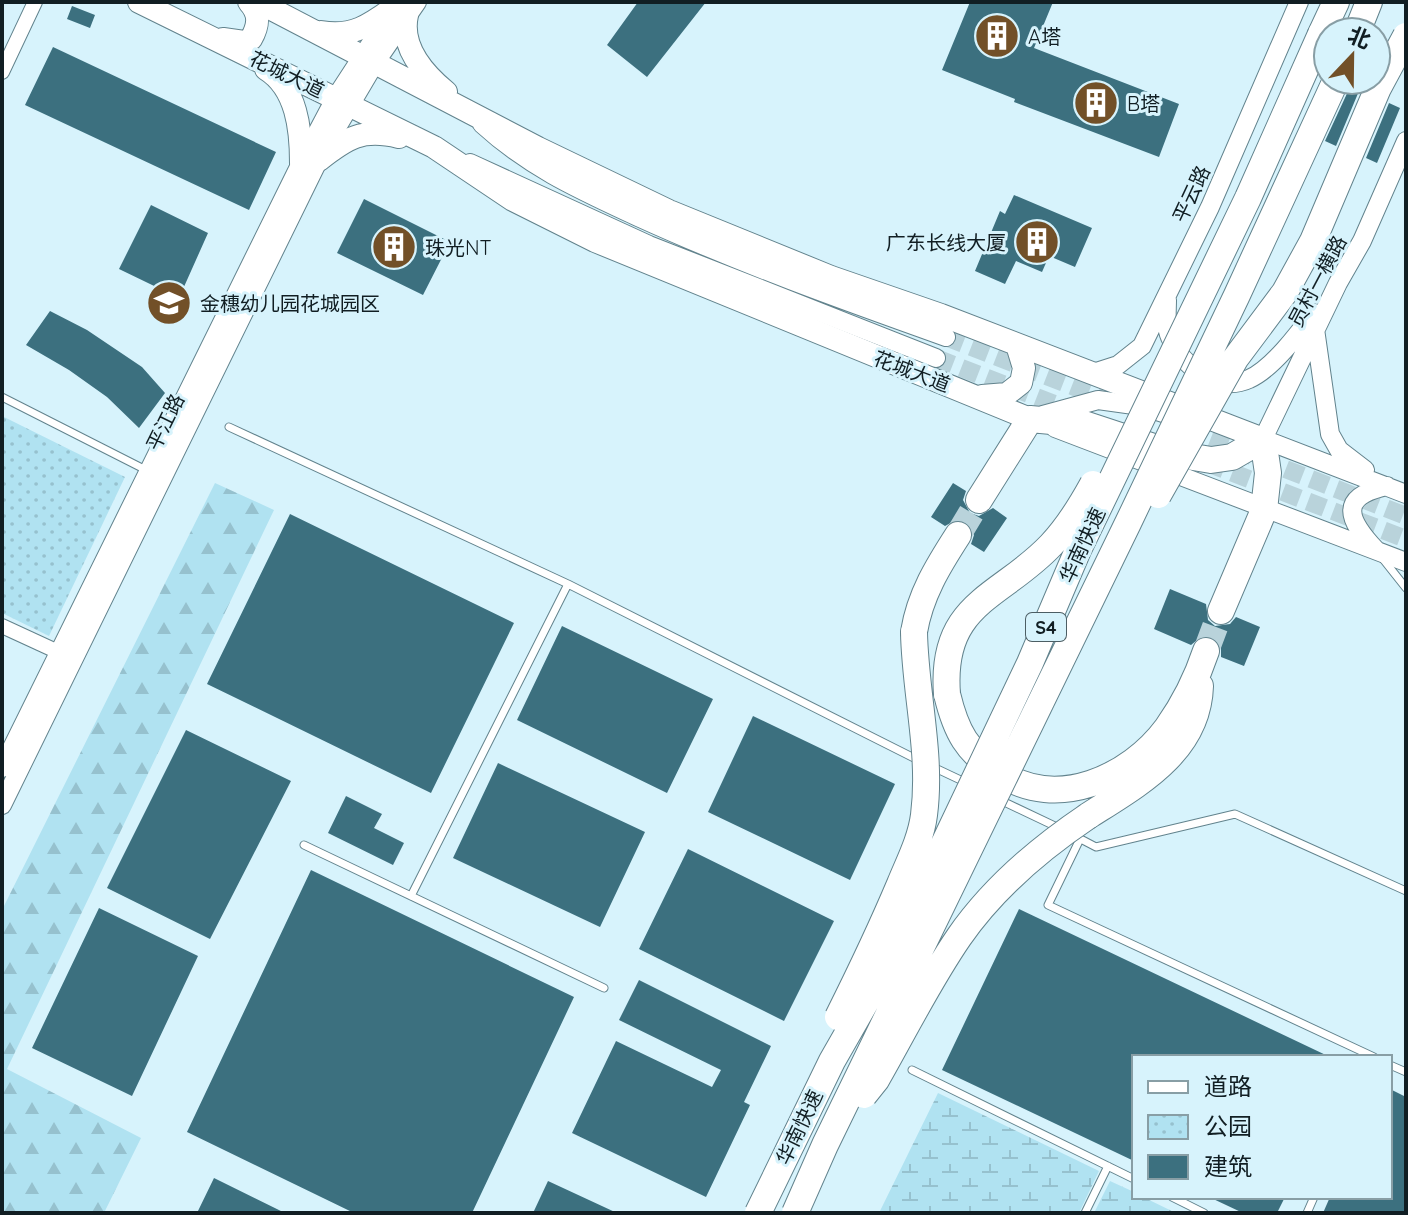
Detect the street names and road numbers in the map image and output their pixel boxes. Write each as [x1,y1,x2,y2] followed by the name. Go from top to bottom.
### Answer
[246,45,328,103] street label: 花城大道
[1167,162,1215,226] street label: 平云路
[1282,231,1352,331] street label: 员村一横路
[870,345,954,397] street label: 花城大道
[141,390,189,454] street label: 平江路
[1054,503,1110,587] street label: 华南快速
[1026,613,1066,641] road number: S4
[770,1086,828,1168] street label: 华南快速

